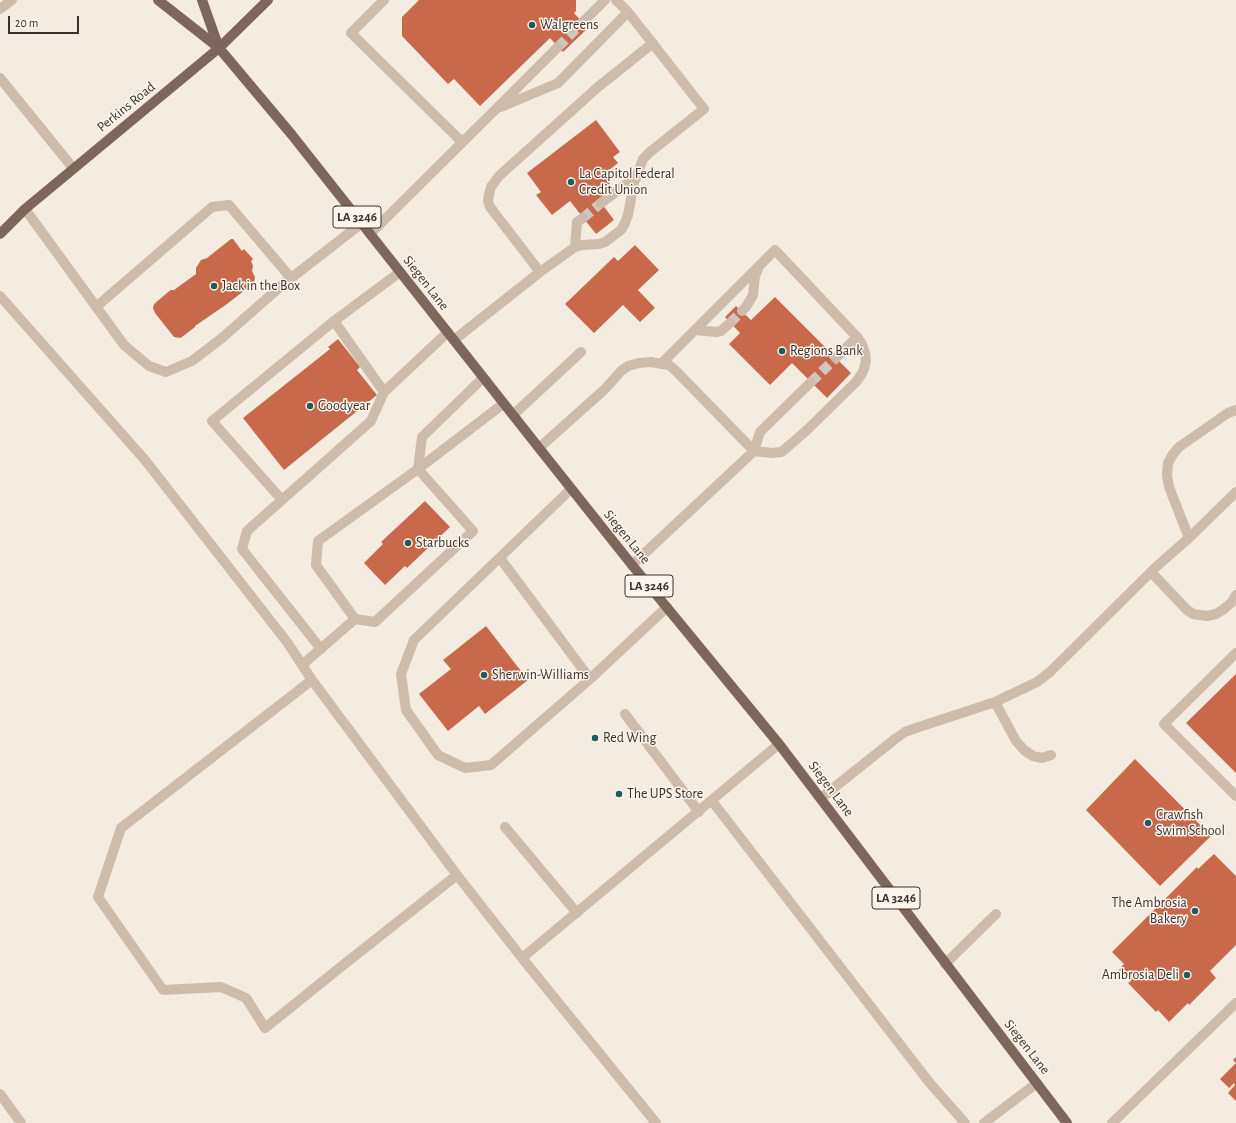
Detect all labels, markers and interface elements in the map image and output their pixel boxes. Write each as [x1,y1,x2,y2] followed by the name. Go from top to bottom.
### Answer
[10,8,81,34] scale bar
[15,17,38,29] text: 20 m
[540,17,598,33] place label: Walgreens
[527,20,537,30] marker: Walgreens
[94,78,158,136] street label: Perkins Road
[579,166,675,198] place label: La Capitol Federal Credit Union
[566,177,576,187] marker: La Capitol Federal Credit Union
[333,206,381,228] road number: LA 3246
[399,252,453,314] street label: Siegen Lane
[222,278,300,294] place label: Jack in the Box
[209,281,219,291] marker: Jack in the Box
[790,343,863,359] place label: Regions Bank
[777,346,787,356] marker: Regions Bank
[318,398,370,414] place label: Goodyear
[305,401,315,411] marker: Goodyear
[600,506,654,568] street label: Siegen Lane
[416,535,469,551] place label: Starbucks
[403,538,413,548] marker: Starbucks
[625,575,673,597] road number: LA 3246
[492,667,589,683] place label: Sherwin-Williams
[479,670,489,680] marker: Sherwin-Williams
[603,730,656,746] place label: Red Wing
[590,733,600,743] marker: Red Wing
[805,758,857,820] street label: Siegen Lane
[627,786,703,802] place label: The UPS Store
[614,789,624,799] marker: The UPS Store
[1156,807,1225,840] place label: Crawfish Swim School
[1143,818,1153,828] marker: Crawfish Swim School
[872,887,920,909] road number: LA 3246
[1112,895,1187,928] place label: The Ambrosia Bakery
[1190,906,1200,916] marker: The Ambrosia Bakery
[1102,967,1179,983] place label: Ambrosia Deli
[1182,970,1192,980] marker: Ambrosia Deli
[1000,1016,1054,1078] street label: Siegen Lane

